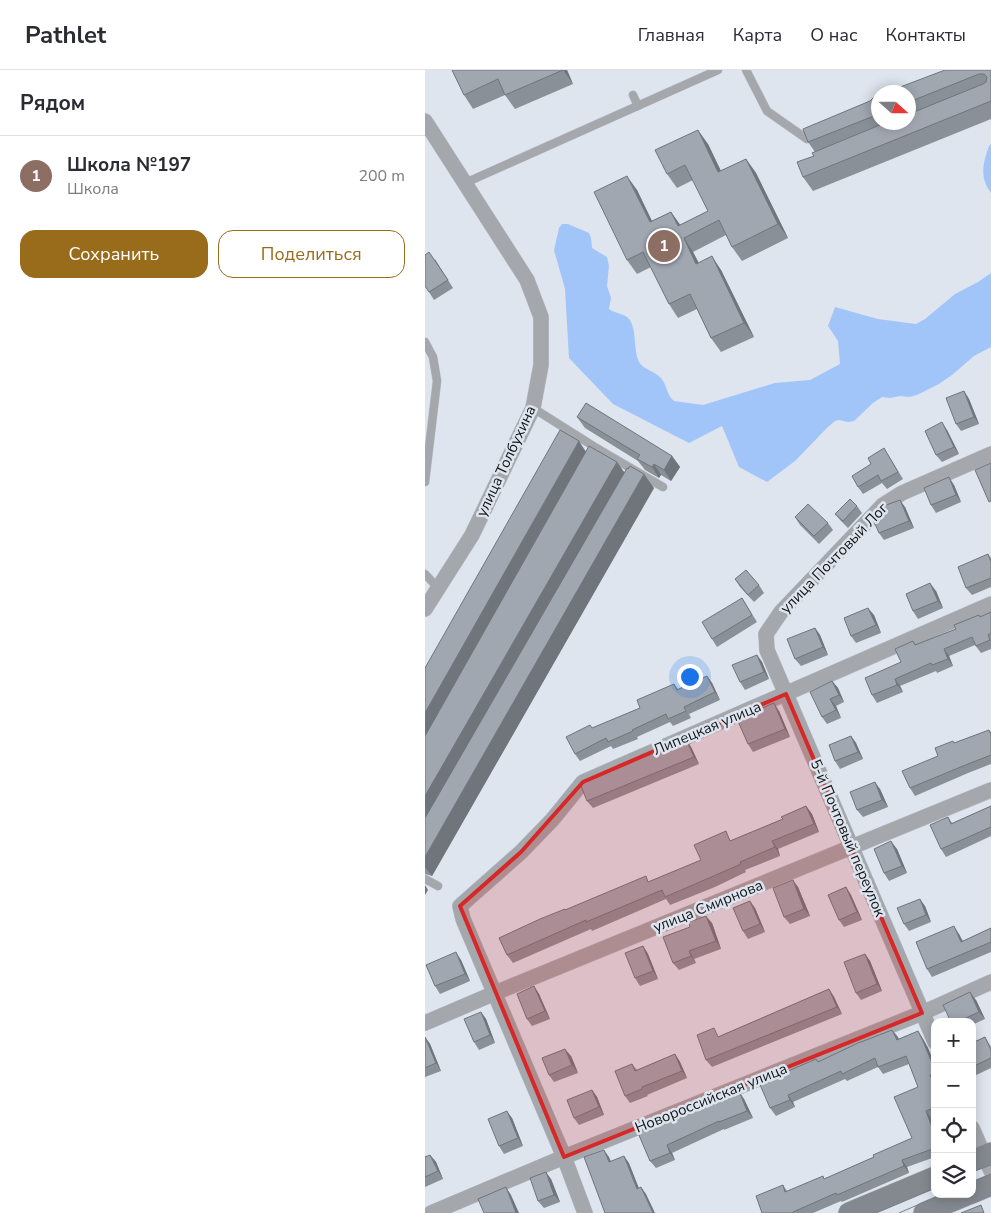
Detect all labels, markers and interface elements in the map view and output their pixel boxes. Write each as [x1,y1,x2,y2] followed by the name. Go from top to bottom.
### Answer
[25,19,106,51] text: Pathlet
[638,23,705,47] text: Главная
[733,23,782,47] text: Карта
[810,23,858,47] text: О нас
[886,23,966,47] text: Контакты
[871,85,916,130] north arrow
[20,89,85,117] text: Рядом
[67,152,191,178] text: Школа №197
[31,165,41,187] text: 1
[358,165,405,187] text: 200 m
[67,178,119,200] text: Школа
[648,227,680,265] pin: 1
[20,230,208,278] button: Сохранить
[218,230,405,278] button: Поделиться
[472,402,540,520] street label: улица Толбухина
[776,498,893,618] street label: улица Почтовый Лог
[677,664,703,690] your location
[650,696,764,760] street label: Липецкая улица
[806,756,890,920] street label: 5-й Почтовый переулок
[650,875,766,937] street label: улица Смирнова
[931,1018,976,1198] map controls
[931,1018,976,1063] button: +
[632,1058,790,1138] street label: Новороссийская улица
[931,1063,976,1108] button: −
[931,1108,976,1153] button: locate
[931,1153,976,1198] button: layers

